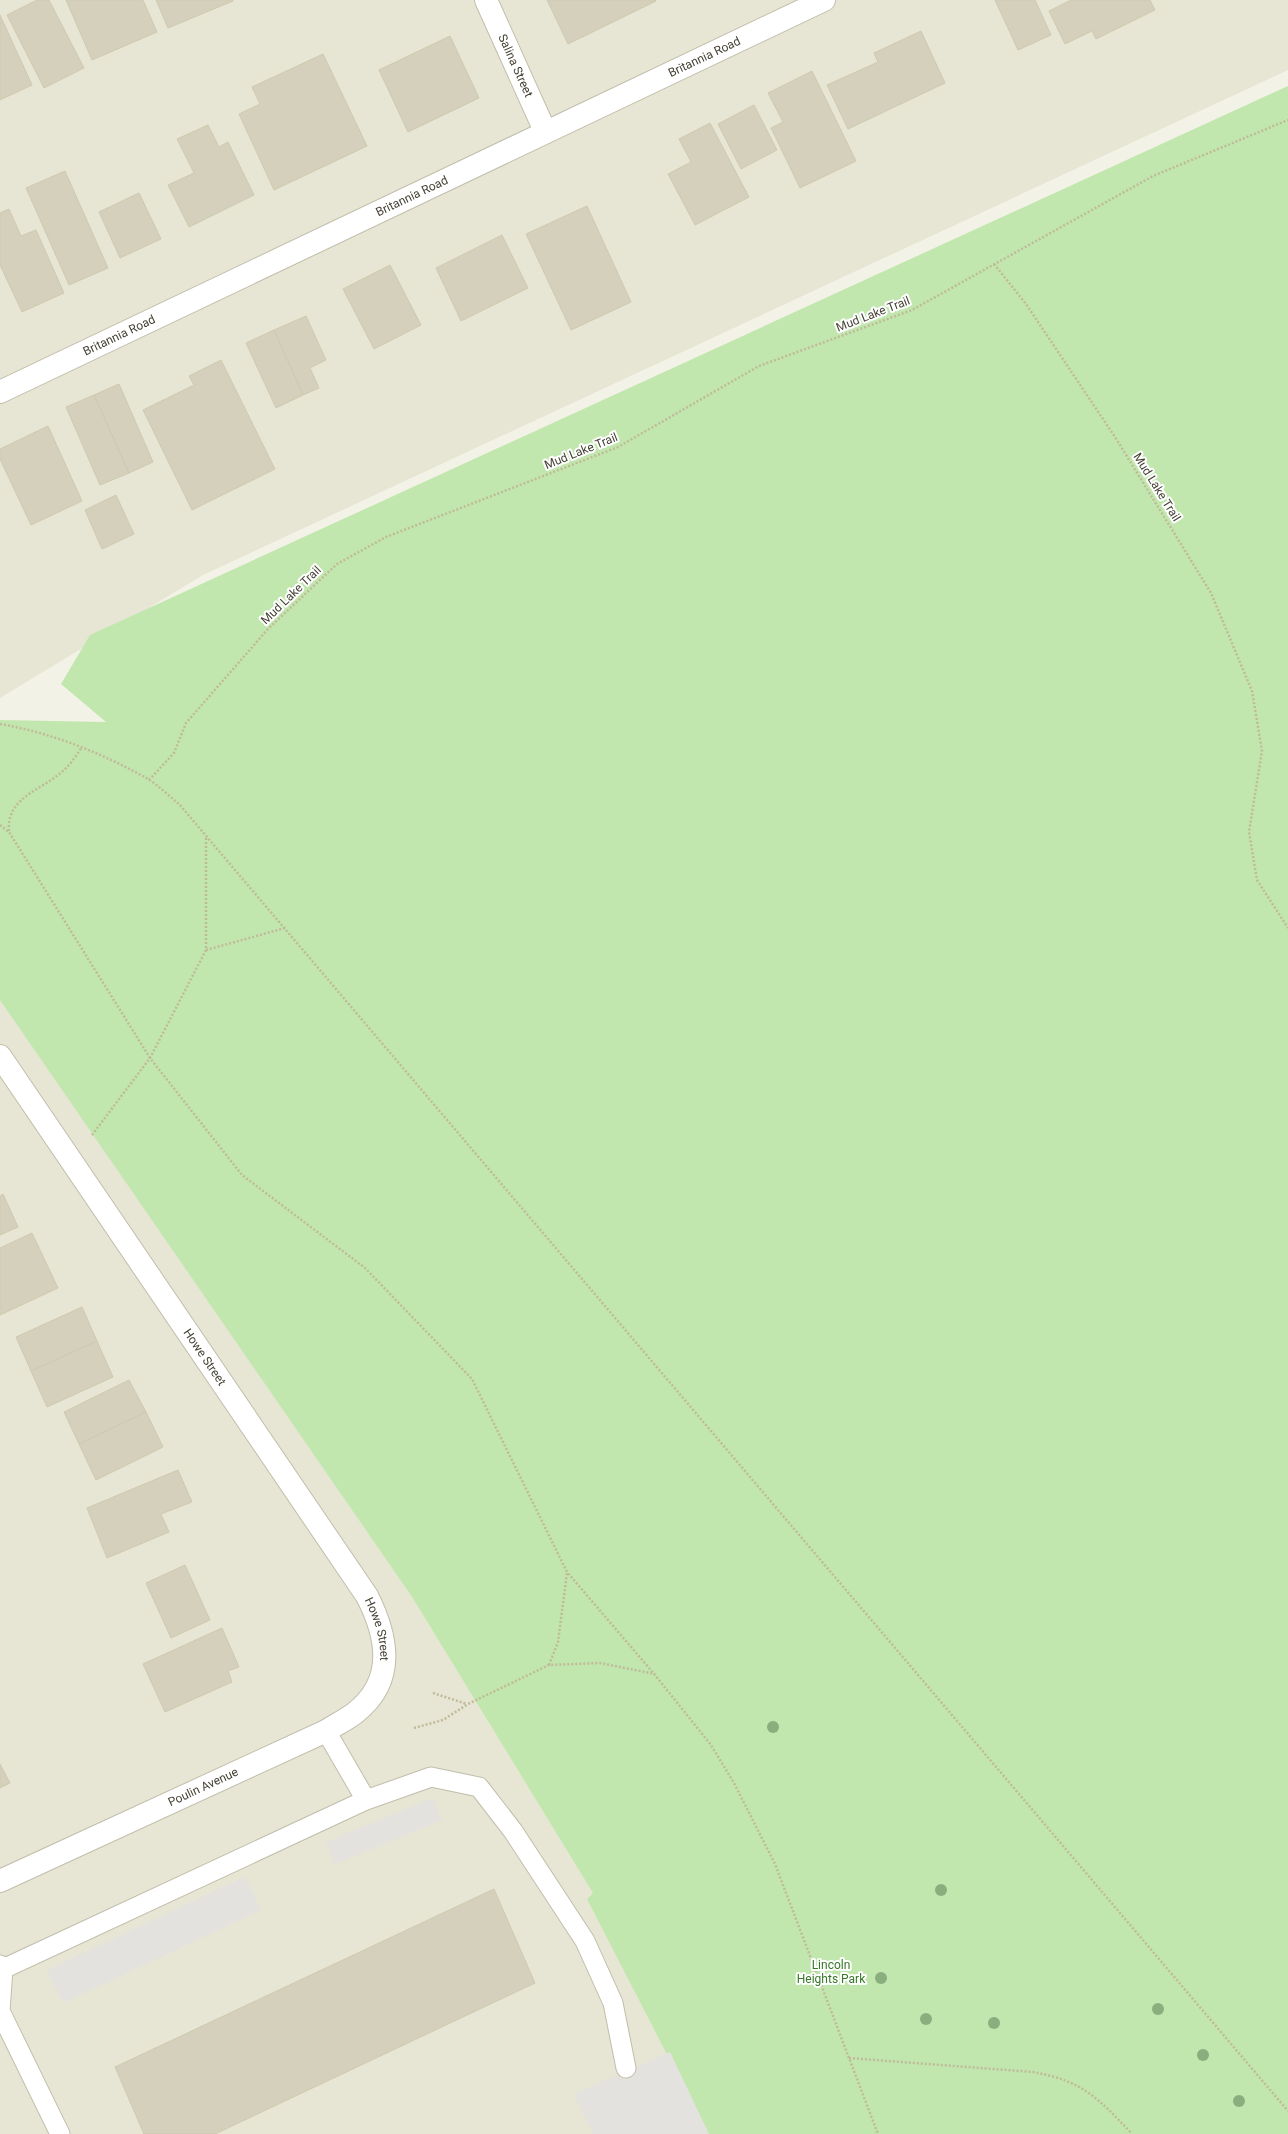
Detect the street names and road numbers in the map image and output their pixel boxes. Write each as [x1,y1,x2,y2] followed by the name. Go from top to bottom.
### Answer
[495,32,536,99] street label: Salina Street
[666,34,743,80] street label: Britannia Road
[373,173,450,219] street label: Britannia Road
[834,294,912,334] street label: Mud Lake Trail
[81,312,158,358] street label: Britannia Road
[542,430,620,472] street label: Mud Lake Trail
[1130,450,1184,524] street label: Mud Lake Trail
[258,563,324,627] street label: Mud Lake Trail
[180,1326,229,1388] street label: Howe Street
[362,1595,391,1661] street label: Howe Street
[166,1765,240,1809] street label: Poulin Avenue

